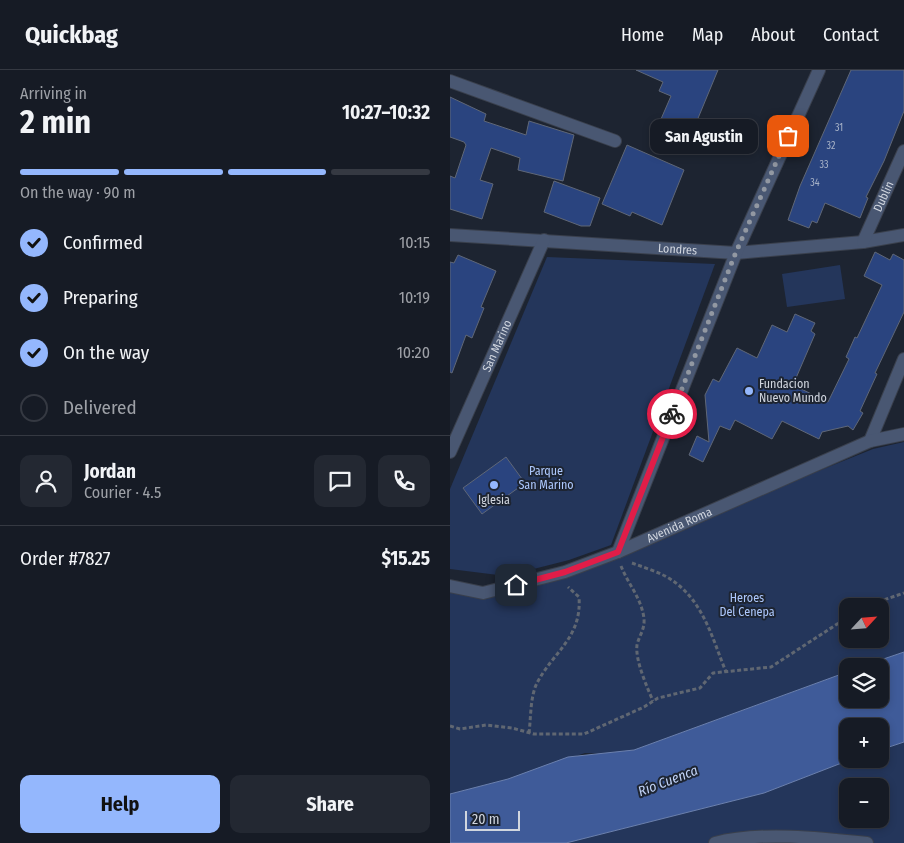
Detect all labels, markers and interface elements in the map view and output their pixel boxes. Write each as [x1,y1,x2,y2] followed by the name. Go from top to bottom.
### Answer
[25,21,118,49] text: Quickbag
[621,24,664,46] text: Home
[692,24,723,46] text: Map
[751,24,795,46] text: About
[823,24,879,46] text: Contact
[20,84,87,103] text: Arriving in
[342,101,430,124] text: 10:27–10:32
[20,103,91,141] text: 2 min
[767,115,809,157] pin
[650,118,758,154] callout: San Agustin
[774,122,802,150] icon: bag
[835,122,843,134] house number: 31
[665,127,743,146] text: San Agustin
[827,140,836,152] house number: 32
[819,159,829,171] house number: 33
[810,177,820,189] house number: 34
[871,179,897,214] street label: Dublin
[20,183,136,202] text: On the way · 90 m
[20,229,48,257] icon: check
[63,231,143,254] text: Confirmed
[399,233,430,252] text: 10:15
[658,241,697,258] street label: Londres
[20,284,48,312] icon: check
[63,286,138,309] text: Preparing
[399,288,430,307] text: 10:19
[479,318,515,374] street label: San Marino
[20,339,48,367] icon: check
[63,341,149,364] text: On the way
[397,343,430,362] text: 10:20
[759,377,827,405] place label: Fundacion Nuevo Mundo
[743,385,755,397] marker: Fundacion Nuevo Mundo
[647,389,697,439] courier
[63,396,137,419] text: Delivered
[658,400,686,428] icon: bike
[20,455,72,507] button: person
[314,455,366,507] button: chat
[378,455,430,507] button: phone
[84,460,136,483] text: Jordan
[518,464,574,492] park label: Parque San Marino
[488,479,500,491] marker: Iglesia
[84,483,161,502] text: Courier · 4.5
[478,493,510,507] place label: Iglesia
[644,504,714,545] street label: Avenida Roma
[20,547,110,570] text: Order #7827
[381,547,430,570] text: $15.25
[495,564,537,606] pin
[502,571,530,599] icon: home
[719,591,775,619] park label: Heroes Del Cenepa
[839,598,889,648] north arrow
[839,598,889,828] map controls
[839,658,889,708] button: layers
[839,718,889,768] button: +
[636,762,700,800] water label: Río Cuenca
[20,775,220,833] button: Help
[230,775,430,833] button: Share
[839,778,889,828] button: −
[465,808,520,831] scale bar
[472,811,500,828] text: 20 m

